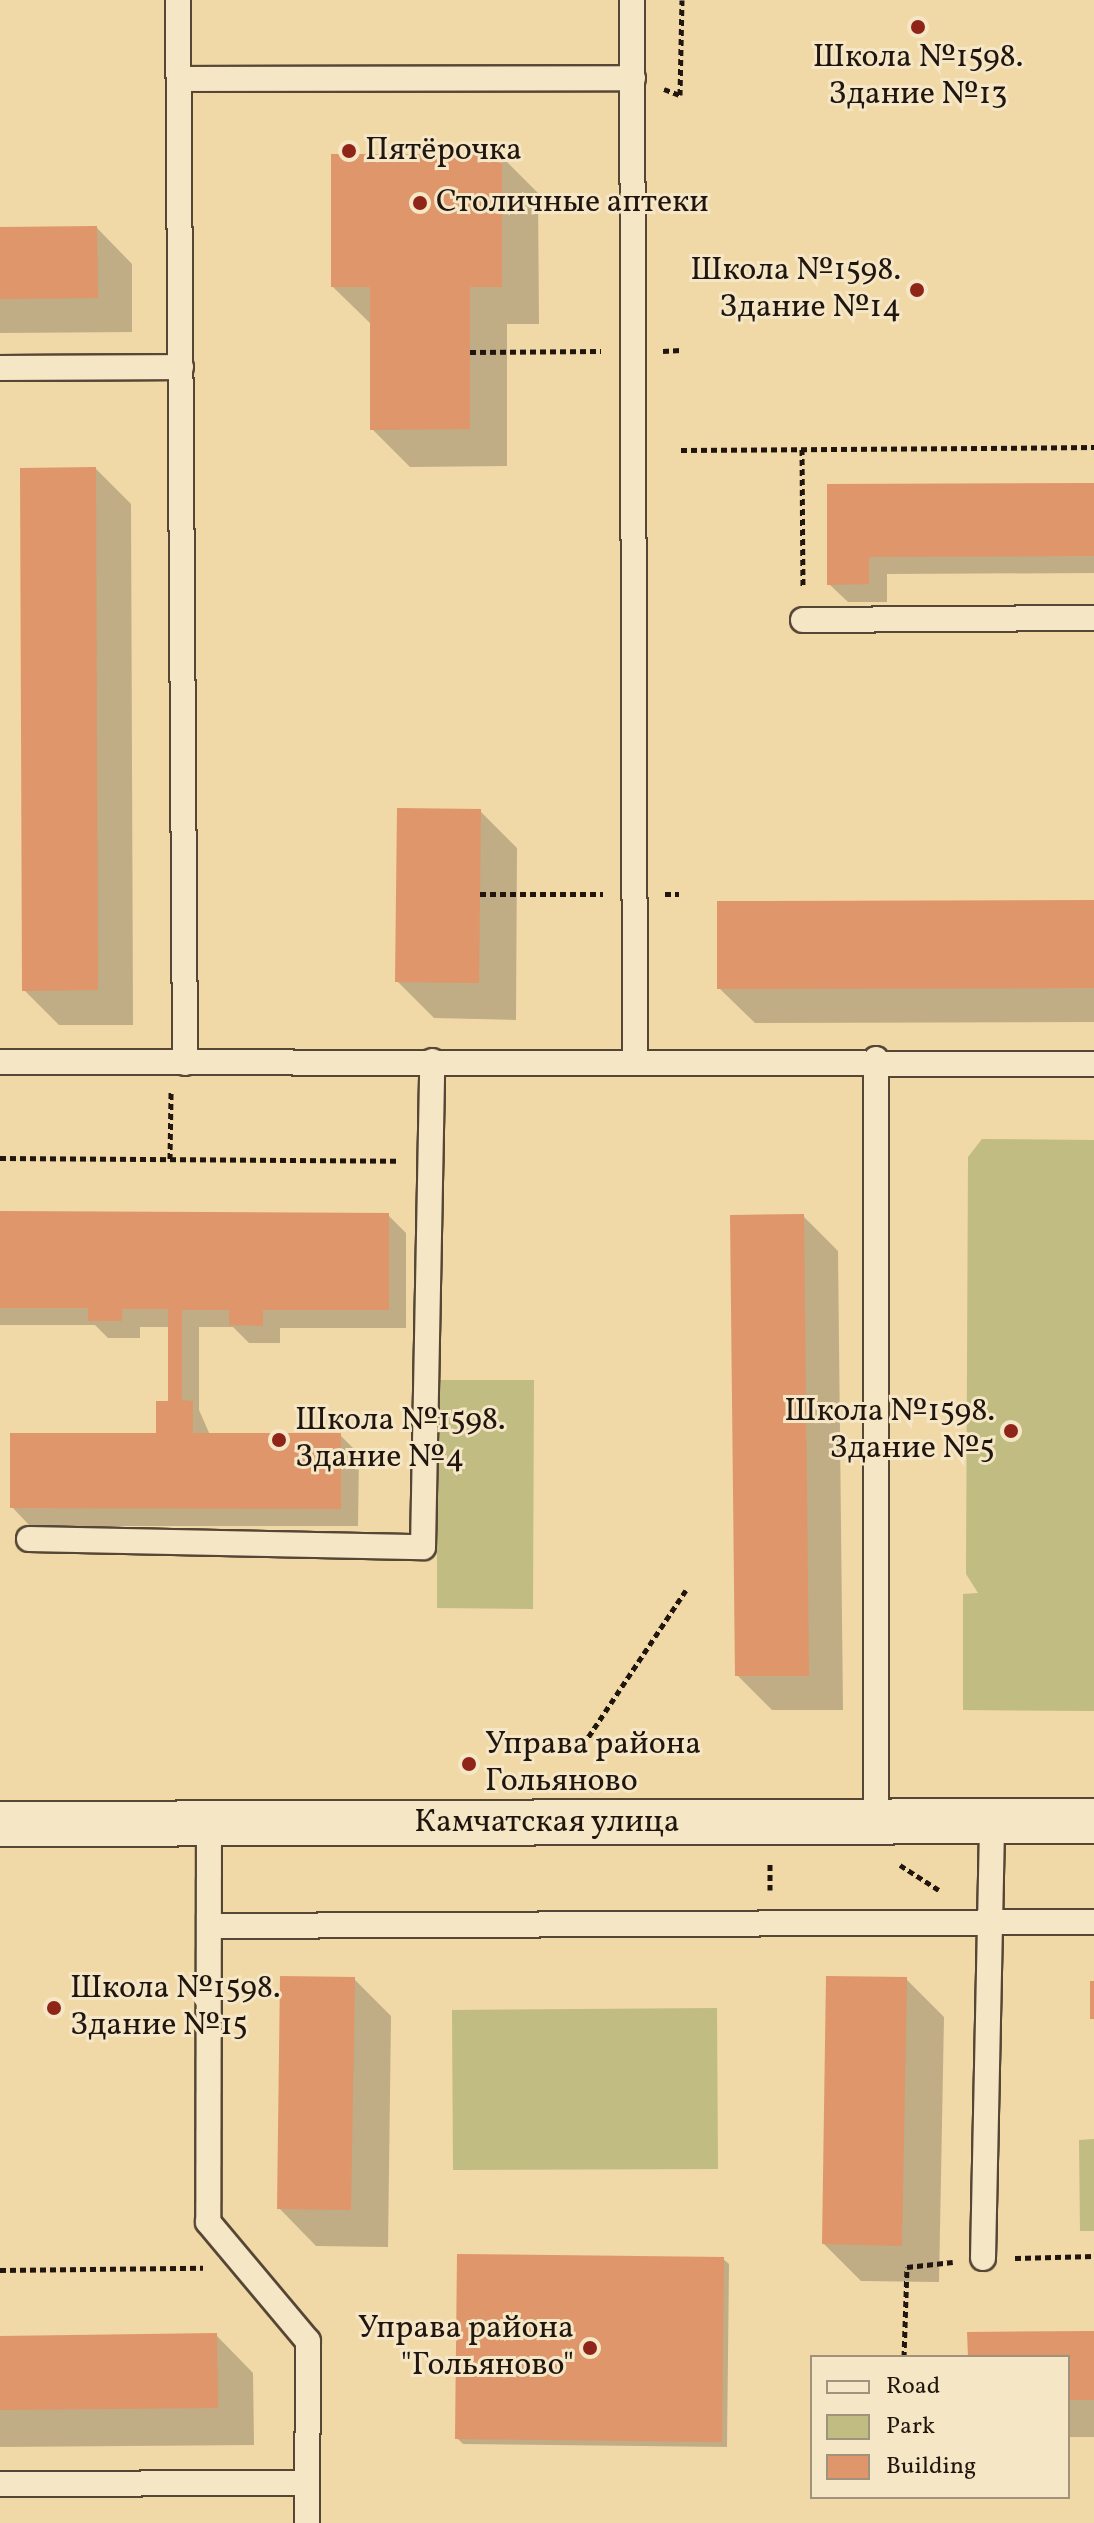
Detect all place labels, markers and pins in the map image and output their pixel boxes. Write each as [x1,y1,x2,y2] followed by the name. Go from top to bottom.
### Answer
[909,18,927,36] marker: Школа №1598. Здание №13
[813,40,1023,115] place label: Школа №1598. Здание №13
[365,132,522,170] place label: Пятёрочка
[340,142,358,160] marker: Пятёрочка
[436,184,709,222] place label: Столичные аптеки
[411,194,429,212] marker: Столичные аптеки
[690,253,901,328] place label: Школа №1598. Здание №14
[908,281,926,299] marker: Школа №1598. Здание №14
[784,1394,995,1469] place label: Школа №1598. Здание №5
[295,1403,506,1478] place label: Школа №1598. Здание №4
[1002,1422,1020,1440] marker: Школа №1598. Здание №5
[270,1431,288,1449] marker: Школа №1598. Здание №4
[485,1727,701,1802] place label: Управа района Гольяново
[460,1755,478,1773] marker: Управа района Гольяново
[70,1971,281,2046] place label: Школа №1598. Здание №15
[45,1999,63,2017] marker: Школа №1598. Здание №15
[358,2311,574,2386] place label: Управа района "Гольяново"
[581,2339,599,2357] marker: Управа района "Гольяново"

